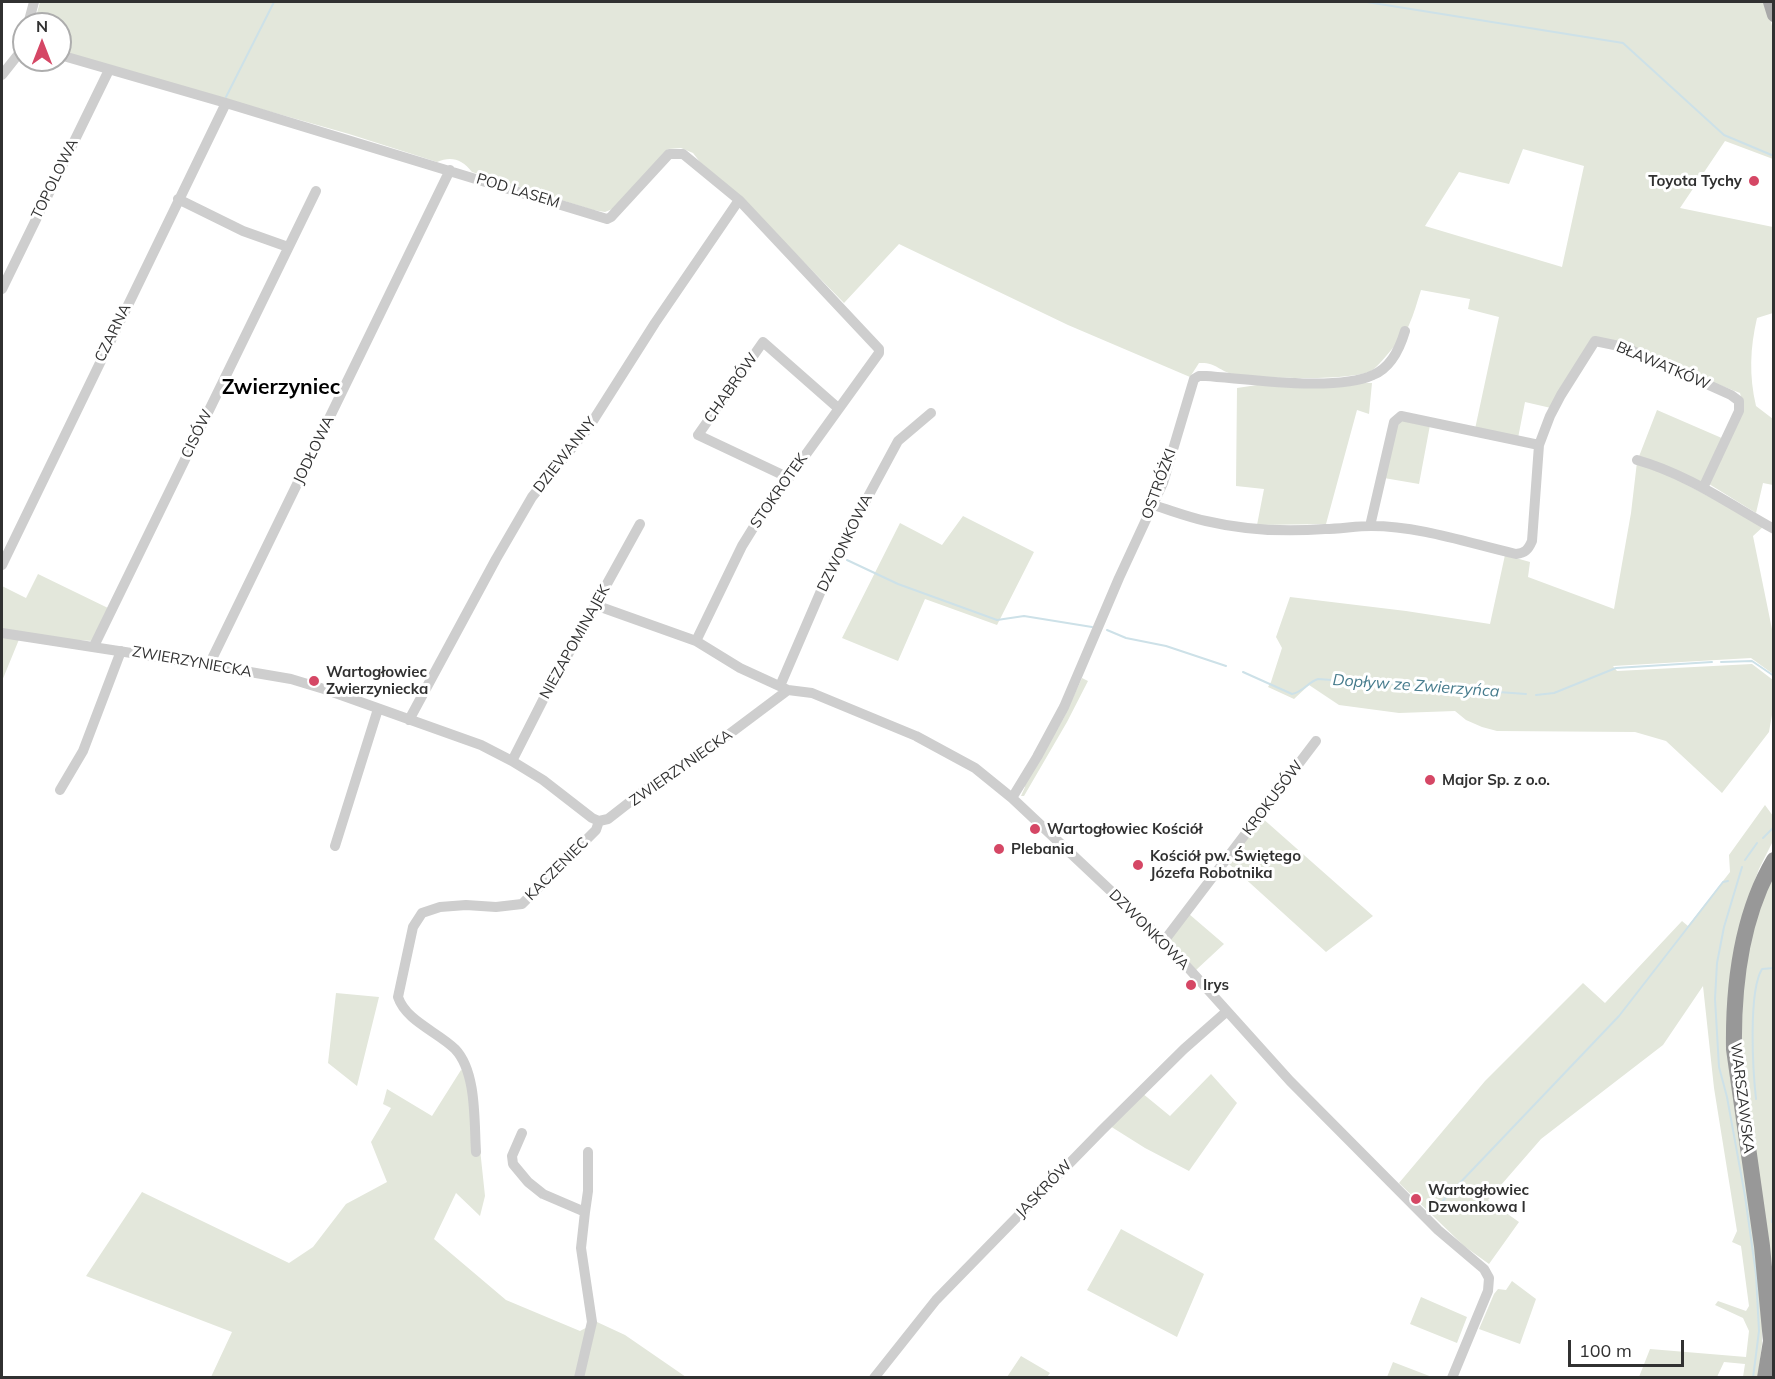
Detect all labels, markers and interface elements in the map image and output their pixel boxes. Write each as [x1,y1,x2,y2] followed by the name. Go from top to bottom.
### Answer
[12,12,72,72] north arrow
[36,16,48,36] text: N
[28,136,82,222] street label: TOPOLOWA
[474,170,562,212] street label: POD LASEM
[1648,172,1742,190] place label: Toyota Tychy
[1747,174,1761,188] marker: Toyota Tychy
[91,301,135,365] street label: CZARNA
[1613,338,1713,394] street label: BŁAWATKÓW
[700,350,762,426] street label: CHABRÓW
[222,375,340,401] district label: Zwierzyniec
[178,407,216,461] street label: CISÓW
[290,413,338,487] street label: JODŁOWA
[530,414,600,496] street label: DZIEWANNY
[1138,446,1180,522] street label: OSTRÓŻKI
[747,450,811,532] street label: STOKROTEK
[814,491,876,595] street label: DZWONKOWA
[536,582,614,702] street label: NIEZAPOMINAJEK
[131,643,253,681] street label: ZWIERZYNIECKA
[326,663,428,698] place label: Wartogłowiec Zwierzyniecka
[1332,671,1500,701] water label: Dopływ ze Zwierzyńca
[307,674,321,688] marker: Wartogłowiec Zwierzyniecka
[626,726,736,810] street label: ZWIERZYNIECKA
[1239,757,1307,839] street label: KROKUSÓW
[1442,771,1550,789] place label: Major Sp. z o.o.
[1423,773,1437,787] marker: Major Sp. z o.o.
[1047,820,1203,838] place label: Wartogłowiec Kościół
[1028,822,1042,836] marker: Wartogłowiec Kościół
[522,834,592,904] street label: KACZENIEC
[1011,840,1074,858] place label: Plebania
[992,842,1006,856] marker: Plebania
[1150,847,1301,882] place label: Kościół pw. Świętego Józefa Robotnika
[1131,858,1145,872] marker: Kościół pw. Świętego Józefa Robotnika
[1105,886,1193,974] street label: DZWONKOWA
[1203,976,1229,994] place label: Irys
[1184,978,1198,992] marker: Irys
[1726,1042,1758,1154] street label: WARSZAWSKA
[1012,1156,1076,1222] street label: JASKRÓW
[1428,1181,1529,1216] place label: Wartogłowiec Dzwonkowa I
[1409,1192,1423,1206] marker: Wartogłowiec Dzwonkowa I
[1571,1328,1686,1366] scale bar
[1579,1339,1632,1362] text: 100 m

